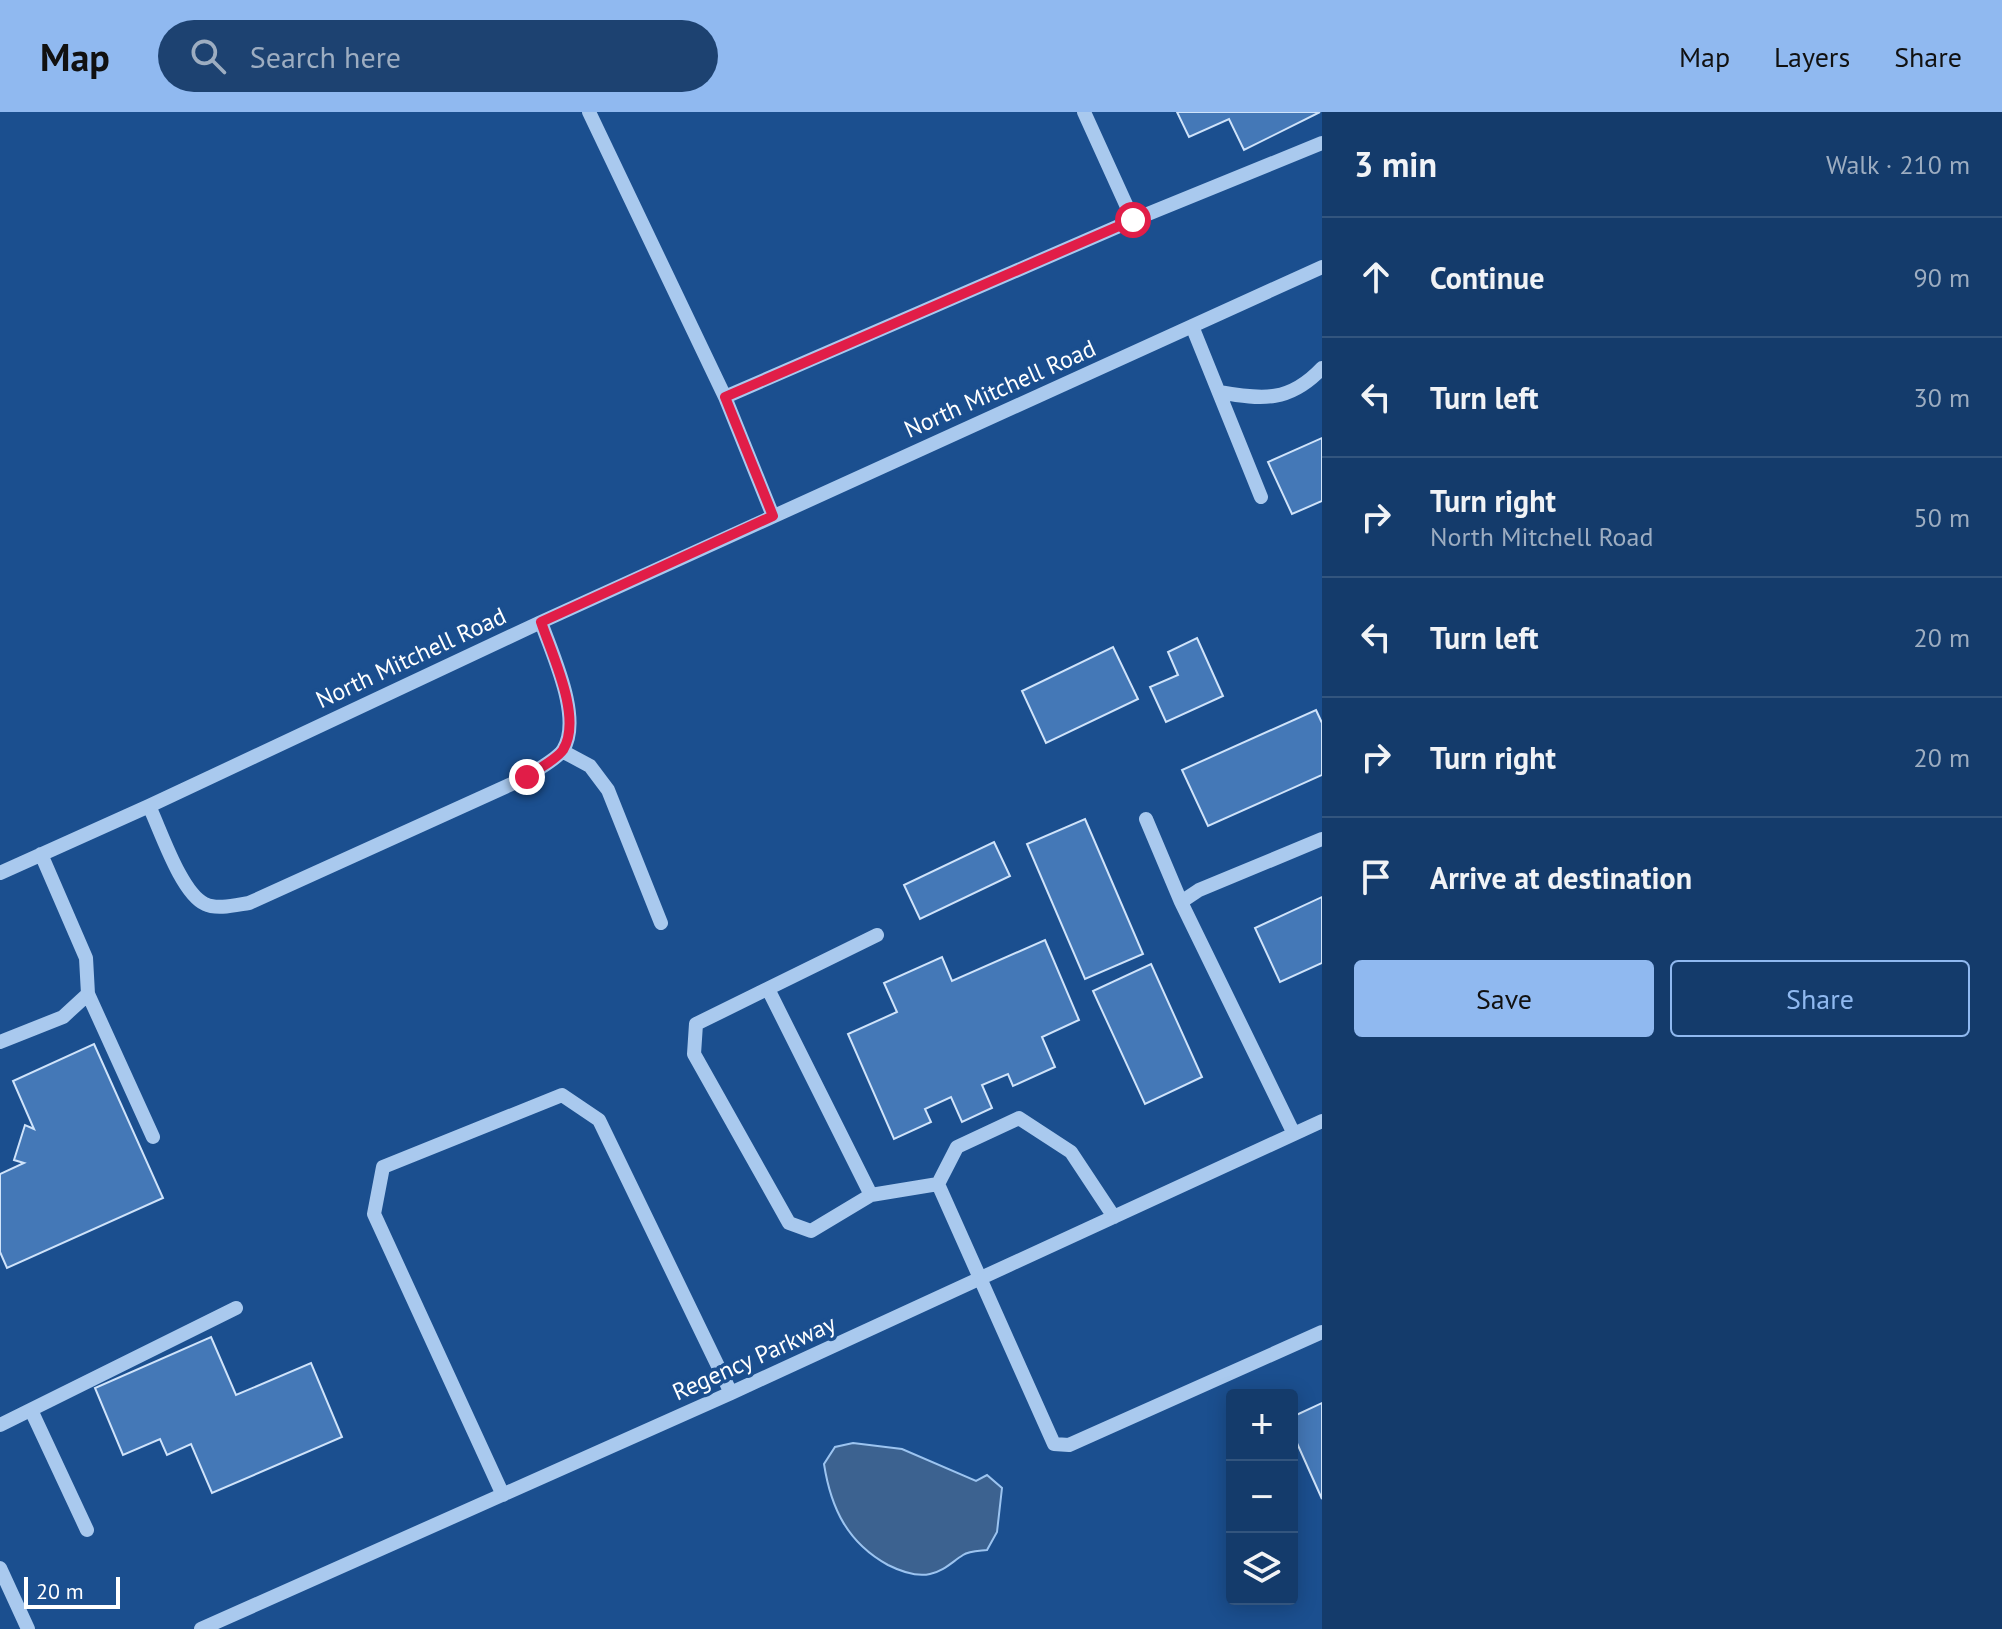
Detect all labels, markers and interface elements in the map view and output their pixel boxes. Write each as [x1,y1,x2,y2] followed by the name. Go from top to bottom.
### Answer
[158,20,718,92] search box
[40,32,110,81] text: Map
[186,34,230,78] icon: search
[250,37,401,76] text: Search here
[1679,38,1730,75] text: Map
[1774,38,1850,75] text: Layers
[1894,38,1962,75] text: Share
[1354,142,1437,186] text: 3 min
[1826,148,1970,181] text: Walk · 210 m
[1115,202,1151,238] route start
[1354,255,1398,299] icon: ahead
[1430,258,1544,297] text: Continue
[1914,261,1970,294] text: 90 m
[899,332,1100,445] street label: North Mitchell Road
[1354,375,1398,419] icon: left
[1430,378,1538,417] text: Turn left
[1914,381,1970,414] text: 30 m
[1430,481,1556,520] text: Turn right
[1354,495,1398,539] icon: right
[1914,501,1970,534] text: 50 m
[1430,520,1653,553] text: North Mitchell Road
[311,600,511,715] street label: North Mitchell Road
[1354,615,1398,659] icon: left
[1430,618,1538,657] text: Turn left
[1914,621,1970,654] text: 20 m
[1354,735,1398,779] icon: right
[1430,738,1556,777] text: Turn right
[1914,741,1970,774] text: 20 m
[509,759,545,795] route end
[1354,855,1398,899] icon: arrive
[1430,858,1692,897] text: Arrive at destination
[1354,960,1654,1037] button: Save
[1670,960,1970,1037] button: Share
[667,1308,840,1407] street label: Regency Parkway
[1226,1389,1298,1605] map controls
[1226,1389,1298,1461] button: +
[1226,1461,1298,1533] button: −
[1226,1533,1298,1605] button: layers
[24,1573,120,1609] scale bar
[36,1577,84,1605] text: 20 m

